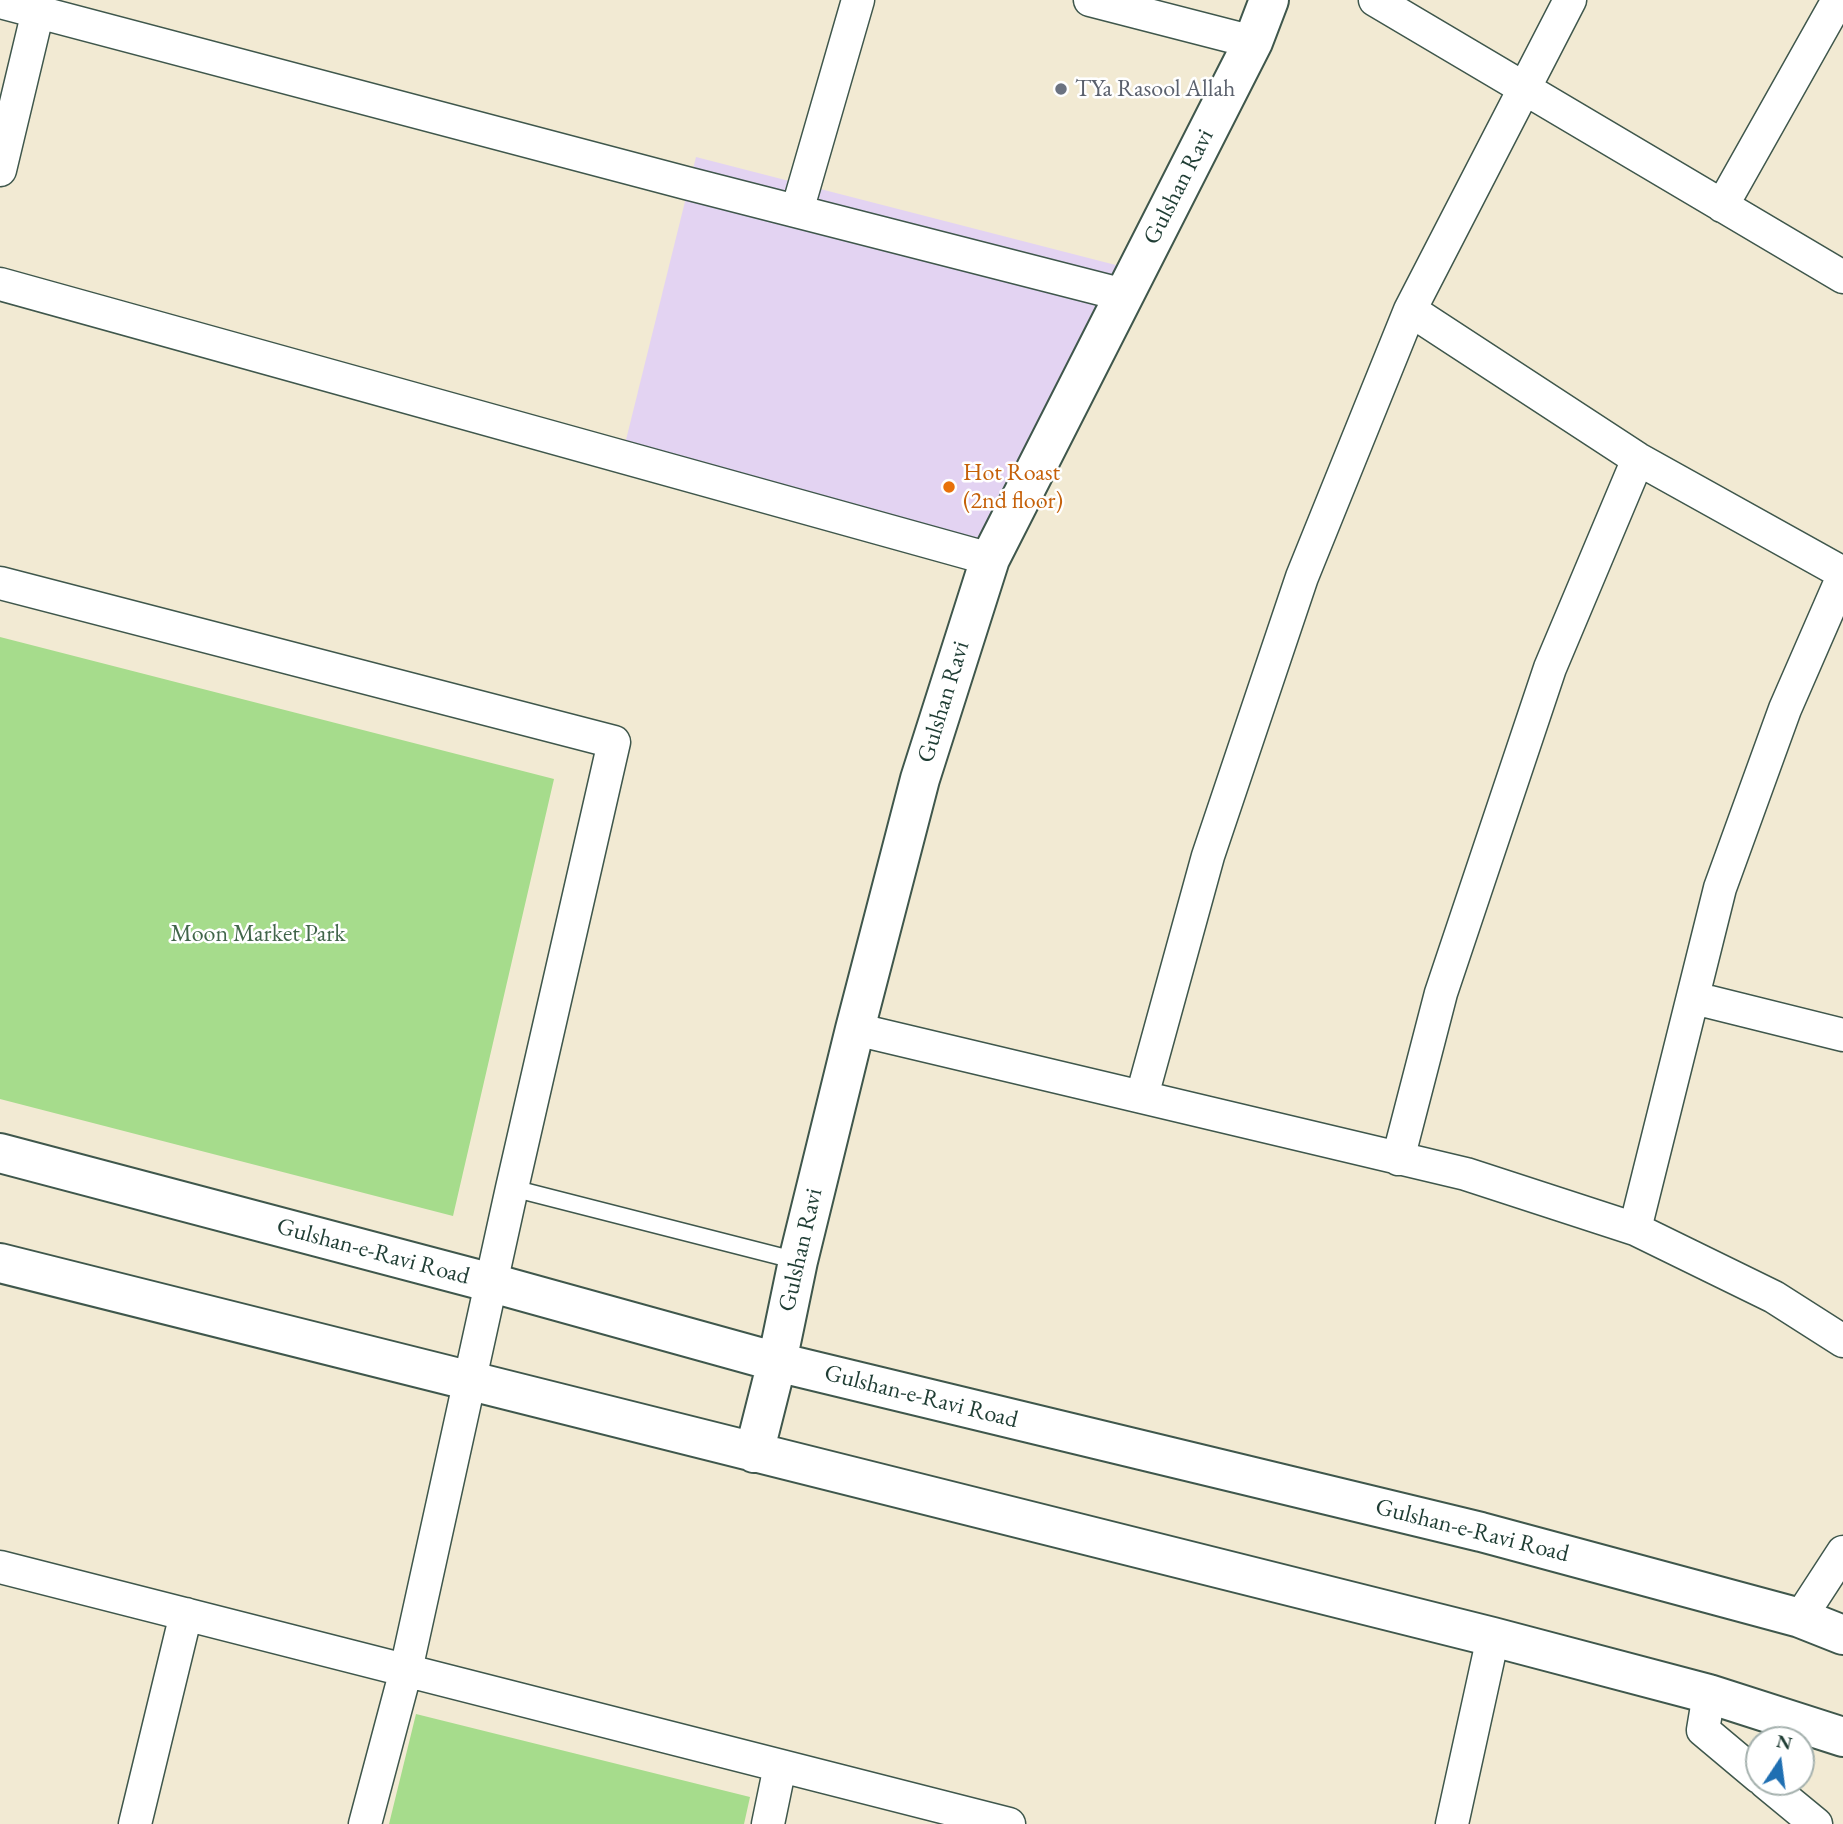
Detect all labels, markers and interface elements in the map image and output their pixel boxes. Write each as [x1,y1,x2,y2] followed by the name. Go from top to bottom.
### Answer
[1075,75,1235,103] place label: TYa Rasool Allah
[1053,81,1069,97] marker: TYa Rasool Allah
[1138,124,1220,250] street label: Gulshan Ravi
[963,459,1063,515] place label: Hot Roast (2nd floor)
[941,479,957,495] marker: Hot Roast (2nd floor)
[912,638,976,766] street label: Gulshan Ravi
[171,920,345,948] park label: Moon Market Park
[773,1186,829,1314] street label: Gulshan Ravi
[273,1212,473,1292] street label: Gulshan-e-Ravi Road
[821,1359,1021,1435] street label: Gulshan-e-Ravi Road
[1372,1493,1572,1569] street label: Gulshan-e-Ravi Road
[1745,1726,1815,1796] north arrow
[1774,1728,1795,1756] text: N

